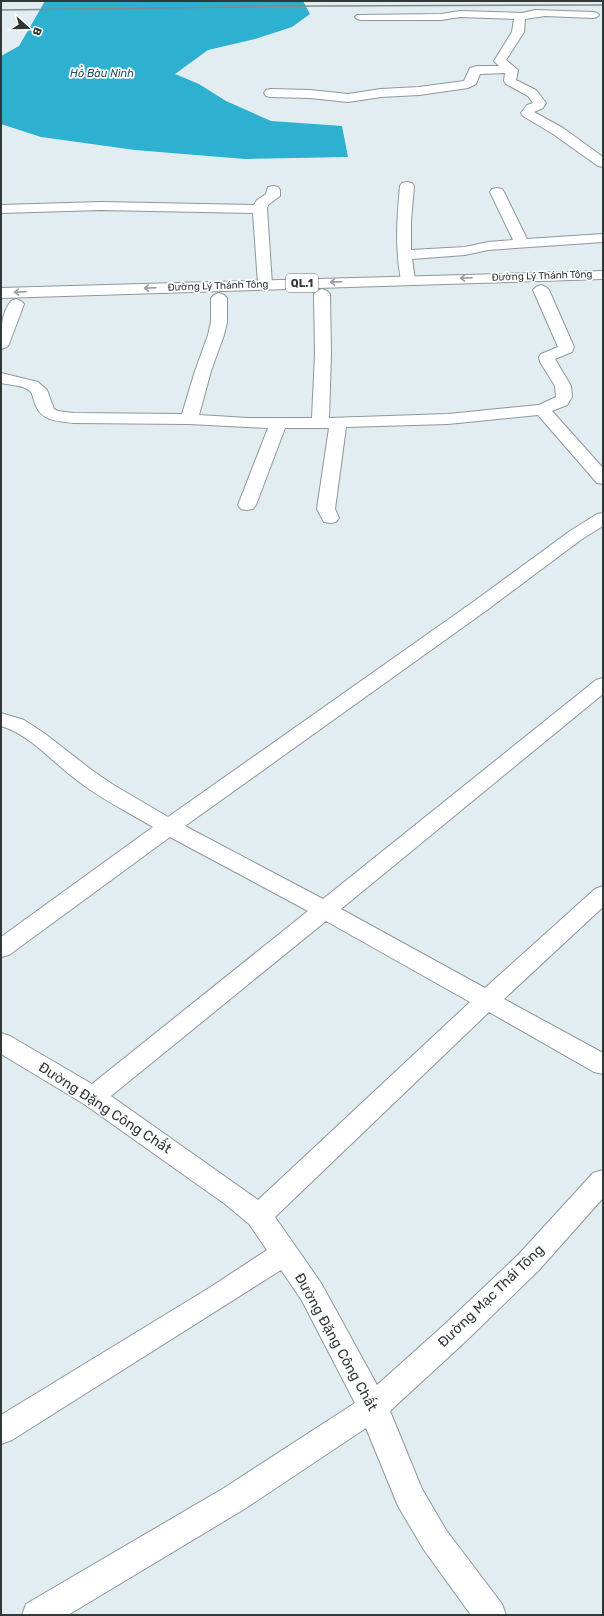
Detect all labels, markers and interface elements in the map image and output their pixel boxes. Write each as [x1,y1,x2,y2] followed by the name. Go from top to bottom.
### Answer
[8,8,48,48] north arrow
[29,25,44,38] text: B
[70,65,134,80] water label: Hồ Bàu Nình
[491,268,593,284] street label: Đường Lý Thánh Tông
[286,274,318,292] road number: QL.1
[460,275,473,282] one-way arrow
[167,278,269,294] street label: Đường Lý Thánh Tông
[330,278,343,286] one-way arrow
[144,284,157,292] one-way arrow
[14,289,27,296] one-way arrow
[35,1058,176,1158] street label: Đường Đặng Công Chất
[435,1241,547,1351] street label: Đường Mạc Thái Tông
[291,1270,382,1414] street label: Đường Đặng Công Chất

